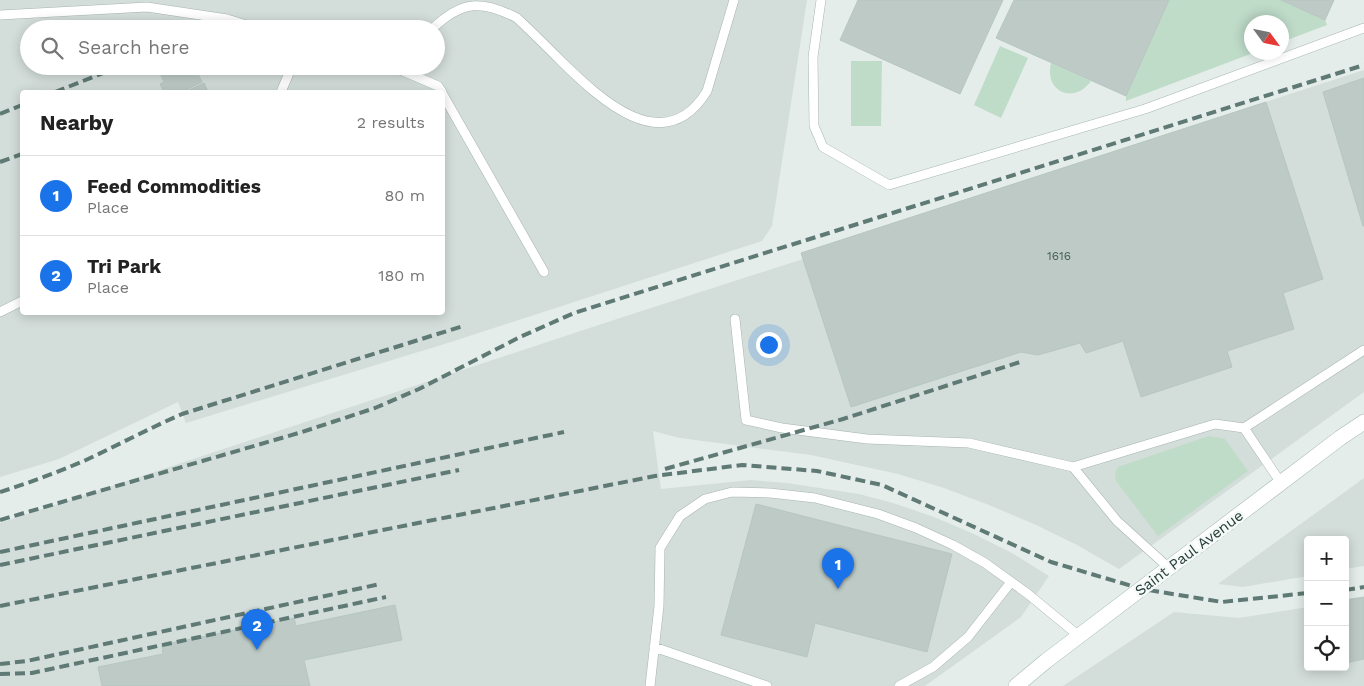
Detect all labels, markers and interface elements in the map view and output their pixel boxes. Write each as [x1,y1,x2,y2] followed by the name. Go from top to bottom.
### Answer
[1244,15,1289,60] north arrow
[20,20,445,75] search box
[38,34,66,62] icon: search
[78,36,189,59] text: Search here
[40,110,113,135] text: Nearby
[357,113,425,132] text: 2 results
[87,175,261,198] text: Feed Commodities
[53,186,59,205] text: 1
[384,186,425,205] text: 80 m
[87,198,129,217] text: Place
[1047,249,1071,263] house number: 1616
[87,255,161,278] text: Tri Park
[51,266,61,285] text: 2
[378,266,425,285] text: 180 m
[87,278,129,297] text: Place
[756,332,782,358] your location
[1131,506,1247,600] street label: Saint Paul Avenue
[1304,536,1349,671] map controls
[1304,536,1349,581] button: +
[822,548,854,589] pin: 1
[1304,581,1349,626] button: −
[241,609,273,650] pin: 2
[1304,626,1349,671] button: locate

